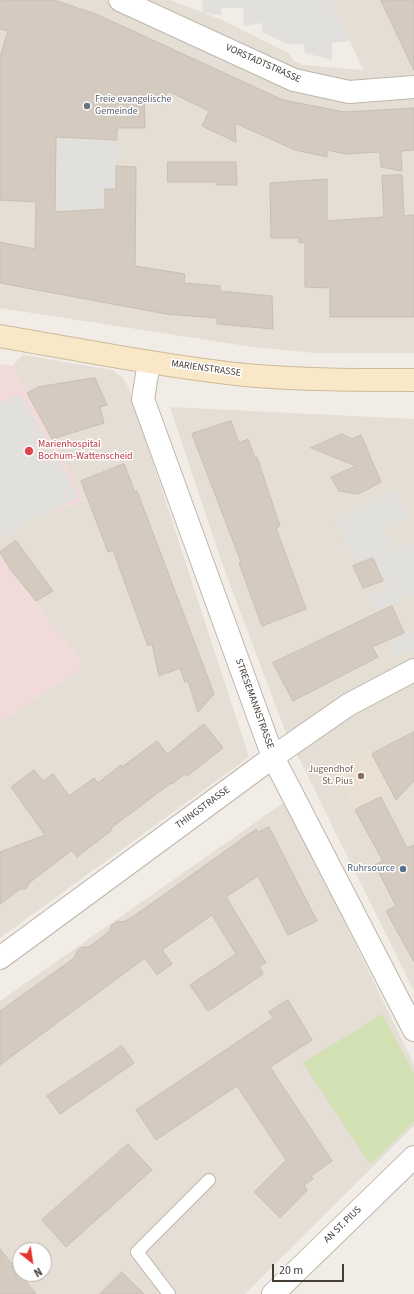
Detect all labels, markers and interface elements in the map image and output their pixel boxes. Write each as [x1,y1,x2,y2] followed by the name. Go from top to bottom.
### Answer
[224,42,302,86] street label: VORSTADTSTRASSE
[95,94,172,118] place label: Freie evangelische Gemeinde
[82,101,92,111] marker: Freie evangelische Gemeinde
[170,358,242,380] street label: MARIENSTRASSE
[38,439,133,462] place label: Marienhospital Bochum-Wattenscheid
[23,445,35,457] marker: Marienhospital Bochum-Wattenscheid
[232,657,276,751] street label: STRESEMANNSTRASSE
[308,764,353,788] place label: Jugendhof St. Pius
[356,771,366,781] marker: Jugendhof St. Pius
[173,784,233,832] street label: THINGSTRASSE
[347,863,395,875] place label: Ruhrsource
[398,864,408,874] marker: Ruhrsource
[322,1204,364,1246] street label: AN ST. PIUS
[12,1242,52,1282] north arrow
[274,1256,346,1282] scale bar
[279,1262,303,1279] text: 20 m
[31,1264,45,1280] text: N

